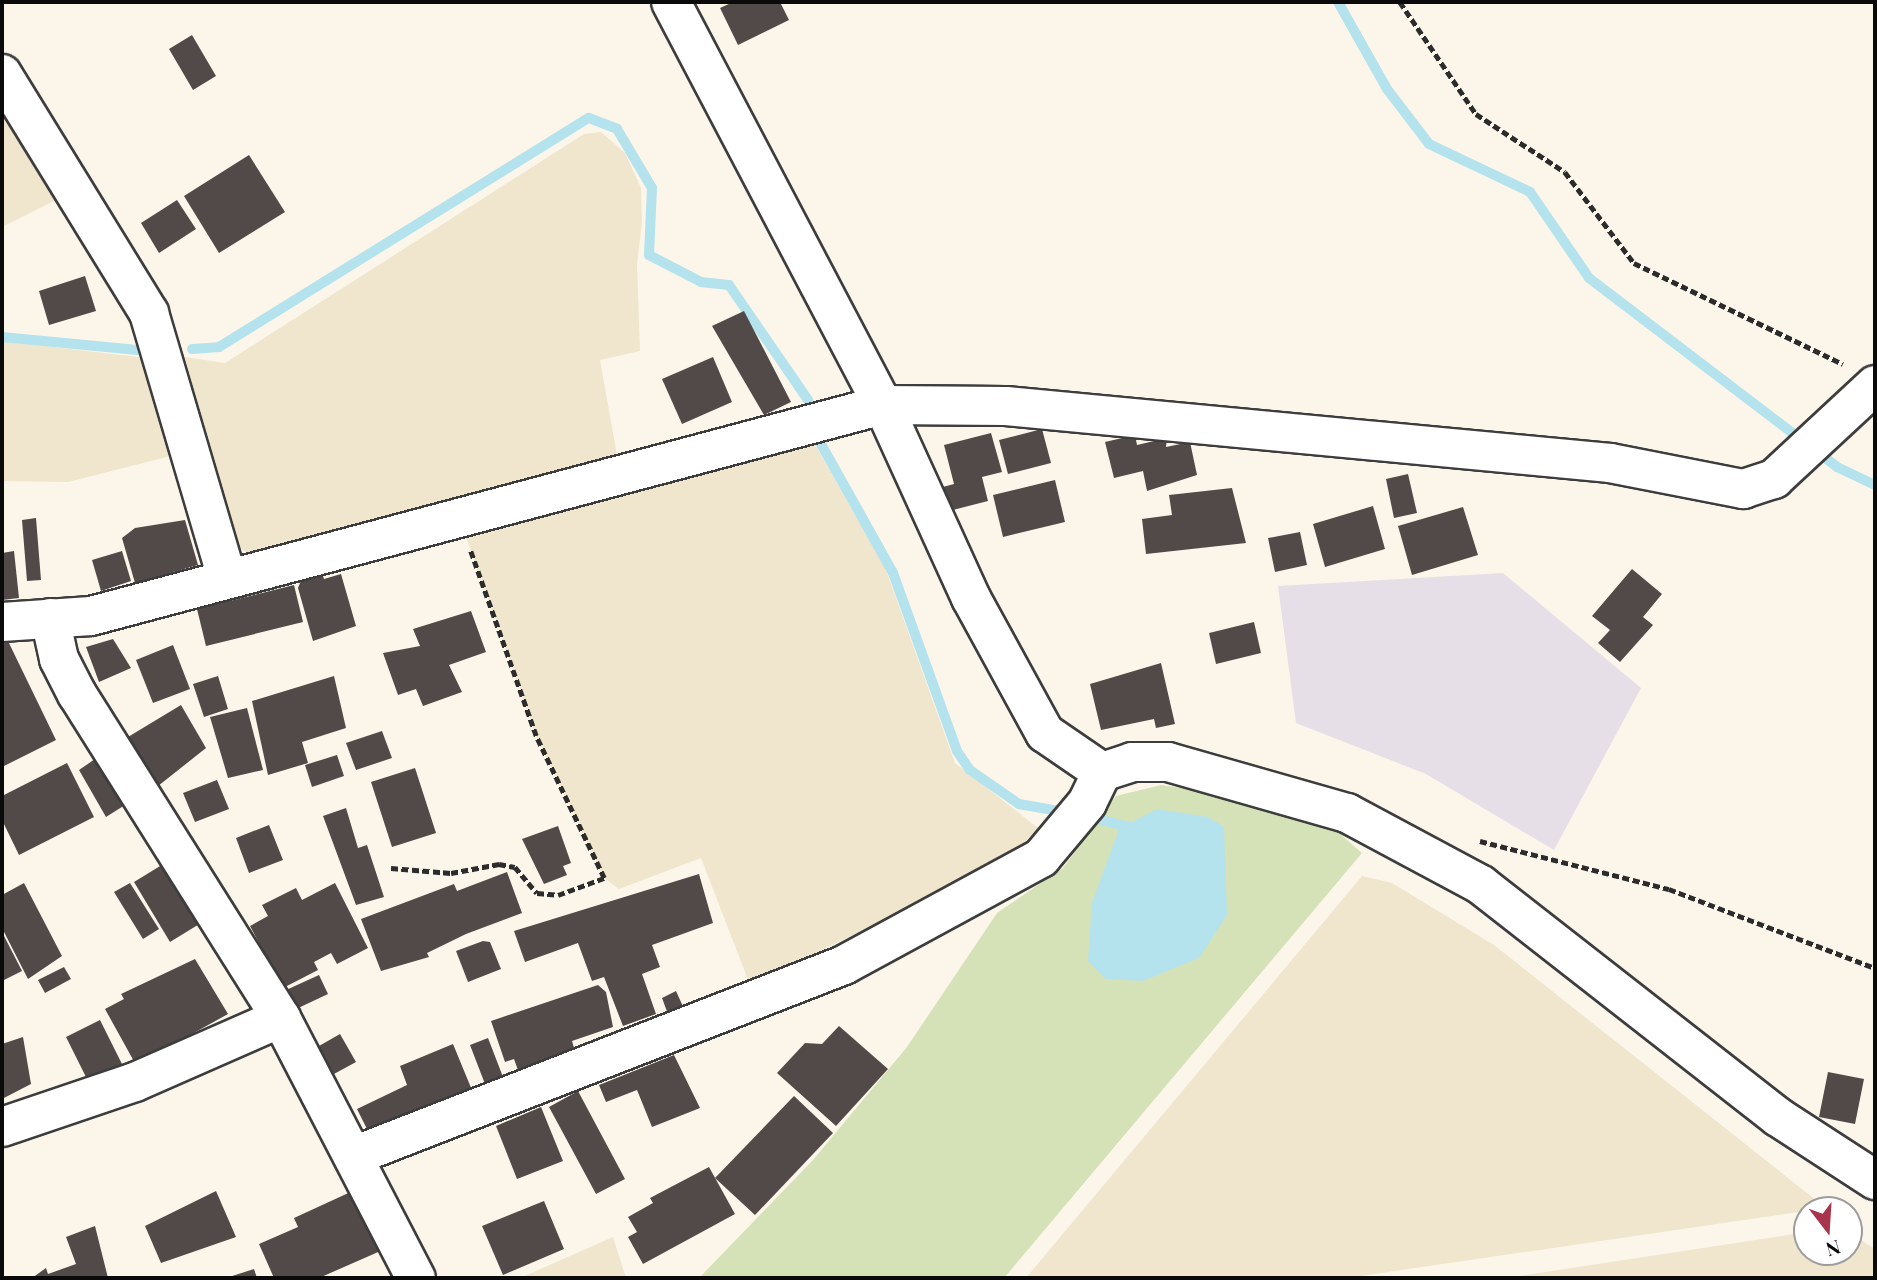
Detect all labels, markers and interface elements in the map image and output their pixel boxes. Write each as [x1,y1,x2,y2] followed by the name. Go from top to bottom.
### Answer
[1793,1196,1863,1266] north arrow
[1823,1235,1844,1264] text: N

